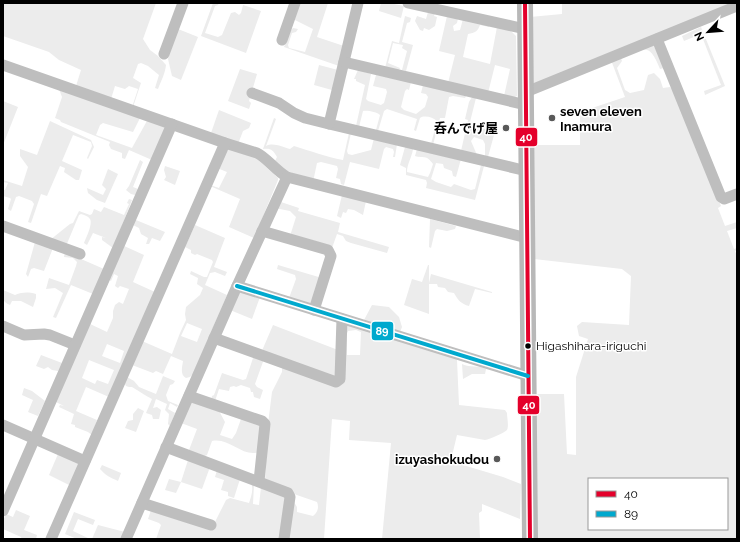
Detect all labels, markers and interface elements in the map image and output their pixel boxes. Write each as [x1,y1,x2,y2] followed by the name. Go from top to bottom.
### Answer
[688,12,728,52] north arrow
[692,30,707,43] text: N
[560,104,642,134] place label: seven eleven Inamura
[547,113,557,123] marker: seven eleven Inamura
[434,121,498,136] place label: 呑んでげ屋
[501,123,511,133] marker: 呑んでげ屋
[515,127,538,147] line badge: 40
[519,131,533,144] text: 40
[371,321,394,341] line badge: 89
[375,325,389,338] text: 89
[536,339,646,353] place label: Higashihara-iriguchi
[523,341,533,351] marker: Higashihara-iriguchi
[517,395,540,415] line badge: 40
[522,399,536,412] text: 40
[395,452,489,467] place label: izuyashokudou
[492,454,502,464] marker: izuyashokudou
[588,478,728,530] legend
[624,487,638,501] text: 40
[624,507,638,521] text: 89

